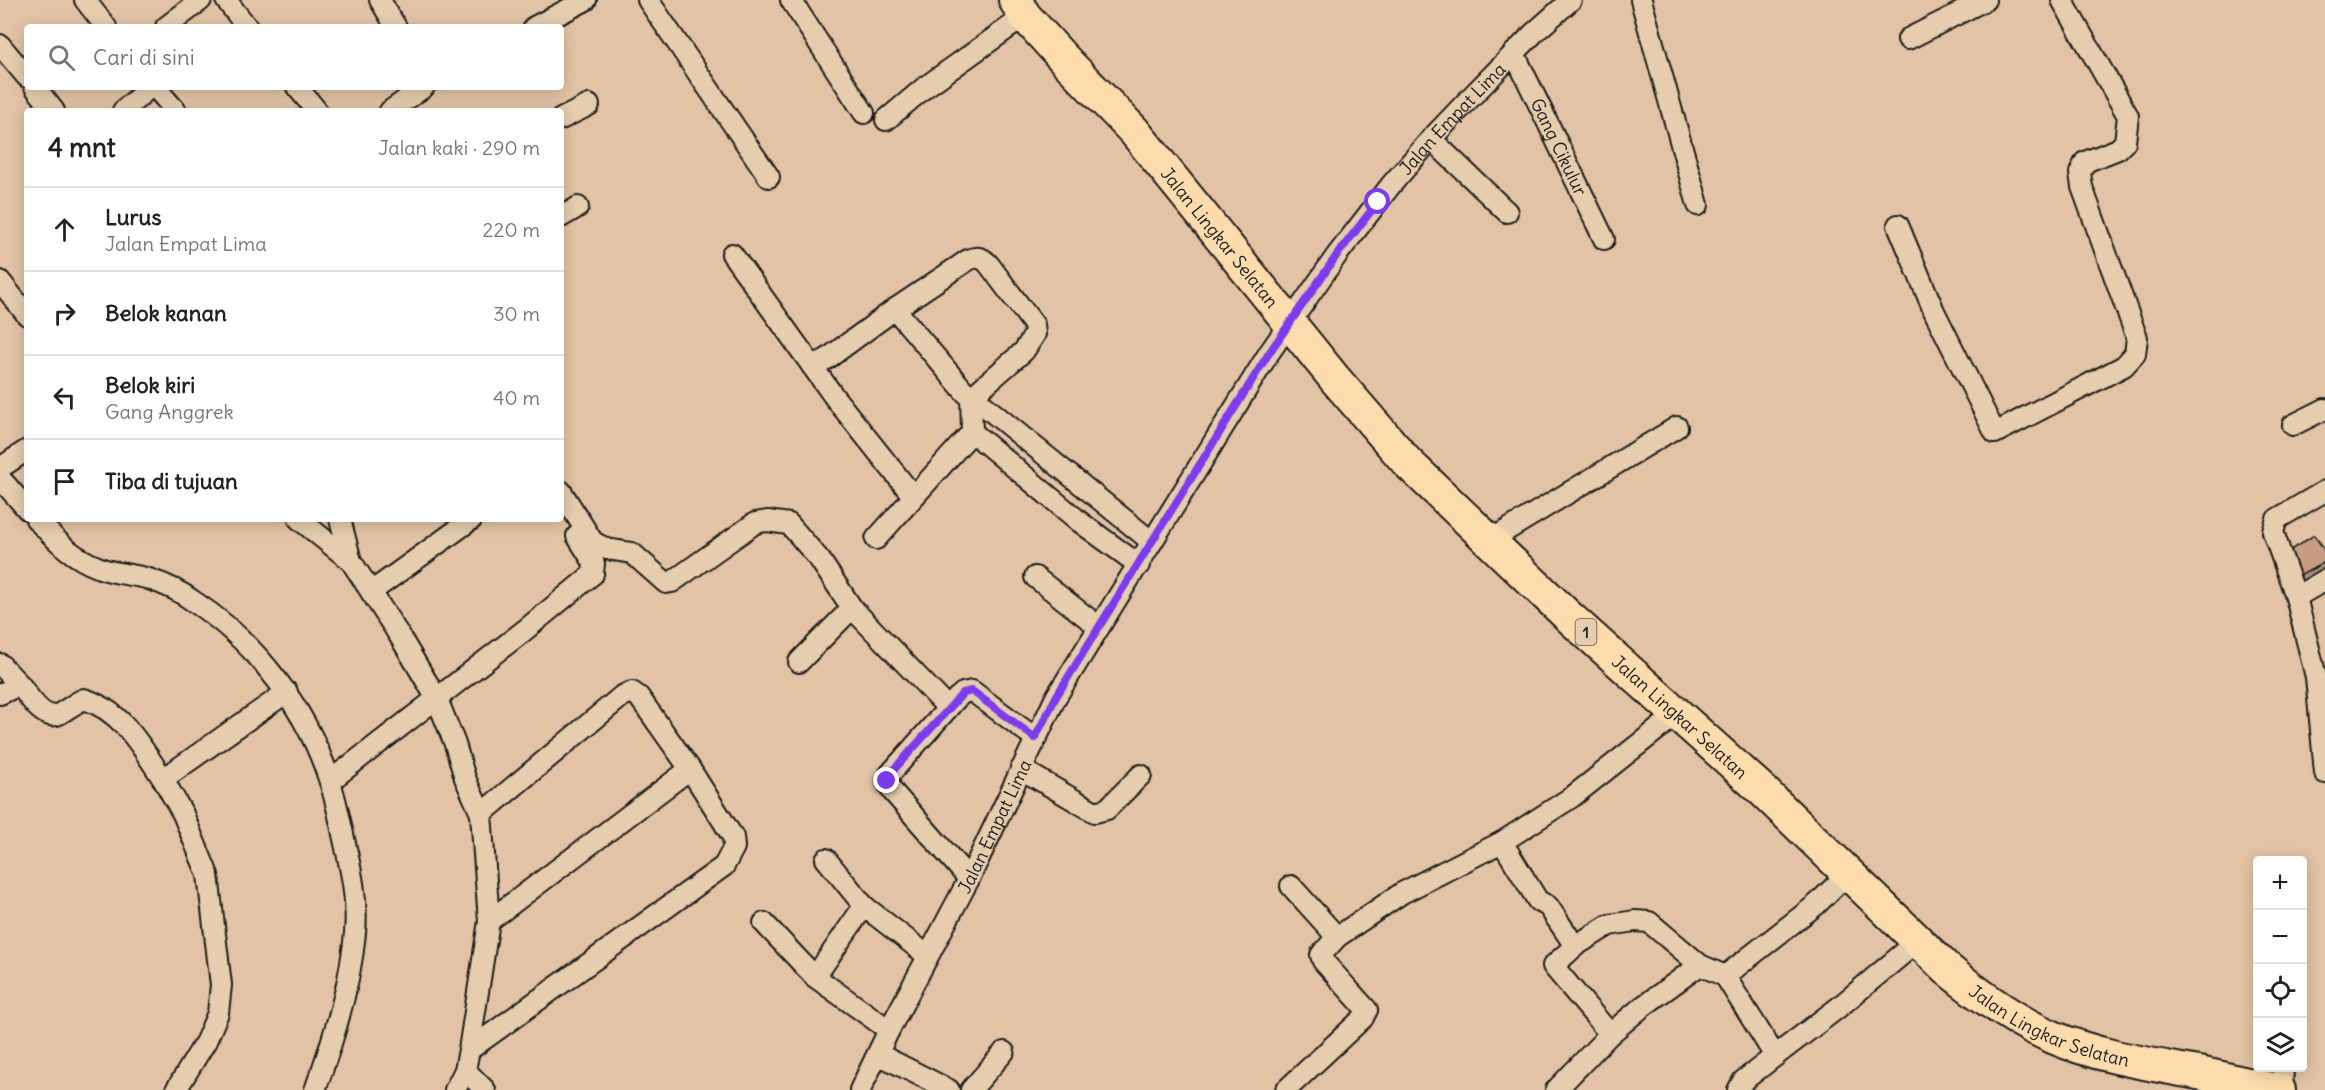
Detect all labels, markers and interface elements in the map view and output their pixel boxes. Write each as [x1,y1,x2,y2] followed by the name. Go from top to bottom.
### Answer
[24,24,564,90] search box
[45,41,78,74] icon: search
[93,43,195,71] text: Cari di sini
[1394,57,1510,179] street label: Jalan Empat Lima
[1526,94,1593,200] street label: Gang Cikulur
[48,131,116,164] text: 4 mnt
[378,135,540,160] text: Jalan kaki · 290 m
[1156,162,1284,312] street label: Jalan Lingkar Selatan
[1364,188,1390,214] route start
[105,203,161,231] text: Lurus
[48,213,81,246] icon: ahead
[483,217,540,242] text: 220 m
[105,231,267,256] text: Jalan Empat Lima
[48,297,81,330] icon: right
[105,299,227,327] text: Belok kanan
[493,301,540,326] text: 30 m
[105,371,195,399] text: Belok kiri
[48,381,81,414] icon: left
[493,385,540,410] text: 40 m
[105,399,234,424] text: Gang Anggrek
[48,465,81,498] icon: arrive
[105,467,238,495] text: Tiba di tujuan
[1576,619,1596,645] road number: 1
[1608,650,1753,783] street label: Jalan Lingkar Selatan
[952,756,1036,897] street label: Jalan Empat Lima
[873,767,899,793] route end
[2253,856,2307,1072] map controls
[2253,856,2307,910] button: +
[2253,910,2307,964] button: −
[2253,964,2307,1018] button: locate
[1965,979,2132,1071] street label: Jalan Lingkar Selatan
[2253,1018,2307,1072] button: layers

